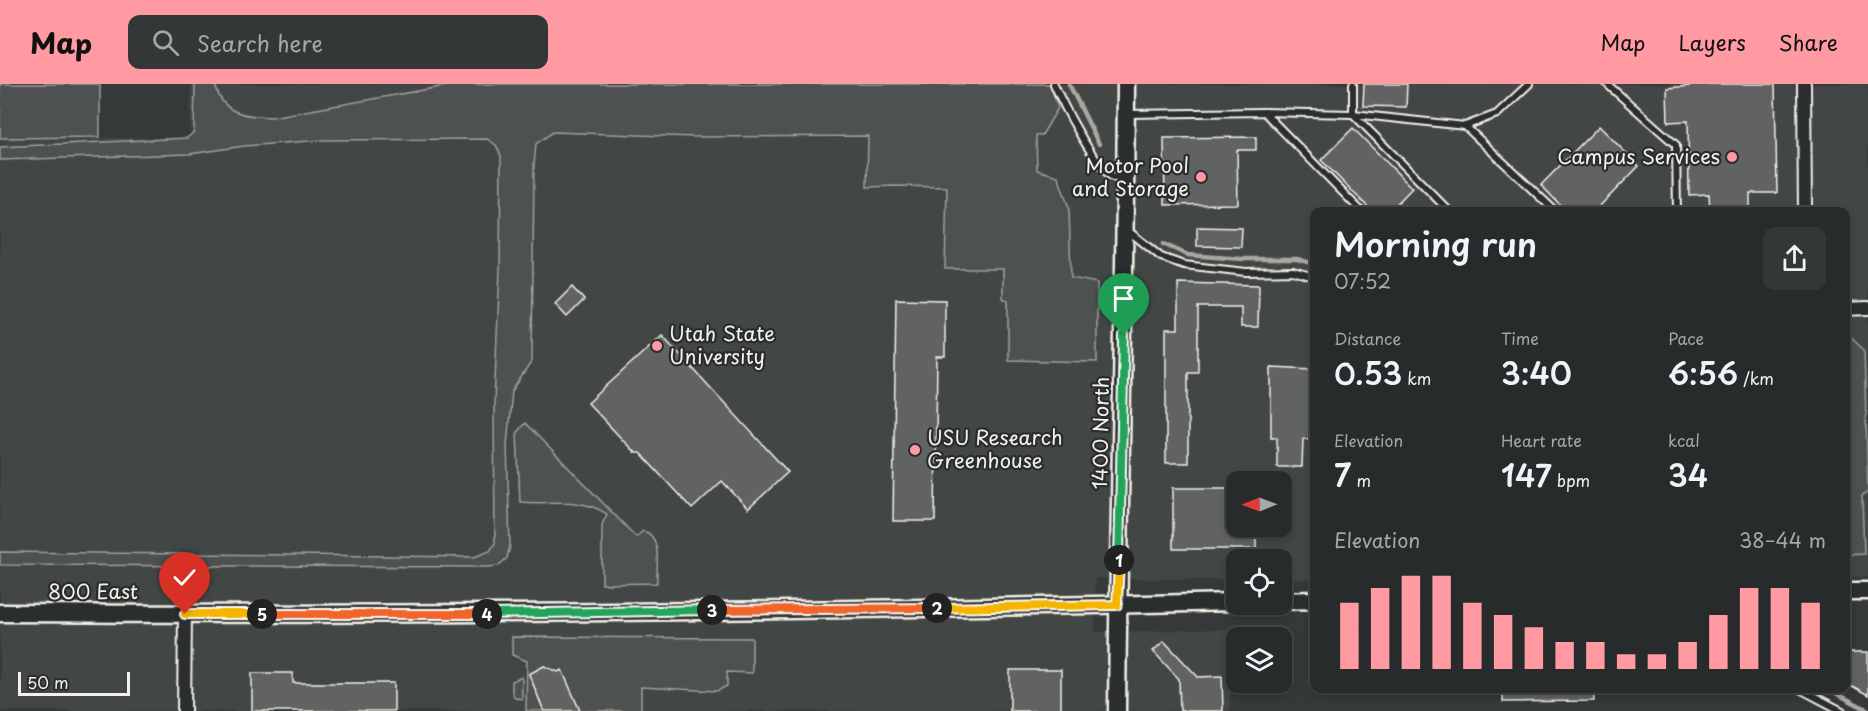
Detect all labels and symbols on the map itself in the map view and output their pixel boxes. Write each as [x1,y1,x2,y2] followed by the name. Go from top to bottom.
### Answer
[1557,141,1720,171] place label: Campus Services
[1072,150,1189,203] place label: Motor Pool and Storage
[1725,150,1739,164] marker: Campus Services
[1194,170,1208,184] marker: Motor Pool and Storage
[1098,273,1149,335] pin
[669,318,775,371] place label: Utah State University
[650,339,664,353] marker: Utah State University
[1084,376,1116,490] street label: 1400 North
[927,422,1063,475] place label: USU Research Greenhouse
[908,443,922,457] marker: USU Research Greenhouse
[1226,471,1292,537] north arrow
[1104,545,1134,575] pin: 1
[159,552,210,614] pin
[48,576,138,606] street label: 800 East
[922,593,952,623] pin: 2
[697,595,727,625] pin: 3
[247,599,277,629] pin: 5
[472,599,502,629] pin: 4
[18,669,130,696] scale bar

